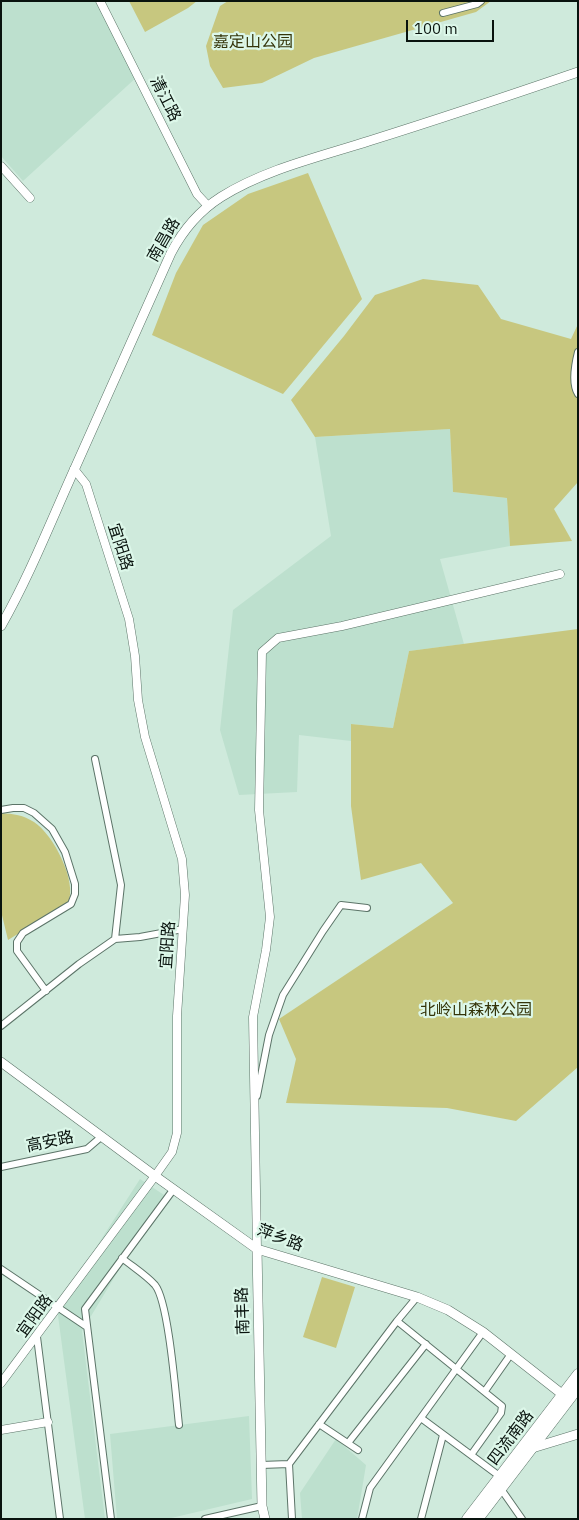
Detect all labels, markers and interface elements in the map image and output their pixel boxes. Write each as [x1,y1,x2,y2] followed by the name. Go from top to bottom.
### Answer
[409,10,496,42] scale bar
[414,19,458,38] text: 100 m
[213,32,293,52] park label: 嘉定山公园
[146,73,184,125] street label: 清江路
[144,214,184,266] street label: 南昌路
[103,521,137,573] street label: 宜阳路
[157,920,179,970] street label: 宜阳路
[420,1000,532,1020] park label: 北岭山森林公园
[25,1128,75,1156] street label: 高安路
[254,1220,306,1256] street label: 萍乡路
[233,1287,253,1335] street label: 南丰路
[13,1291,57,1341] street label: 宜阳路
[484,1407,538,1469] street label: 四流南路

